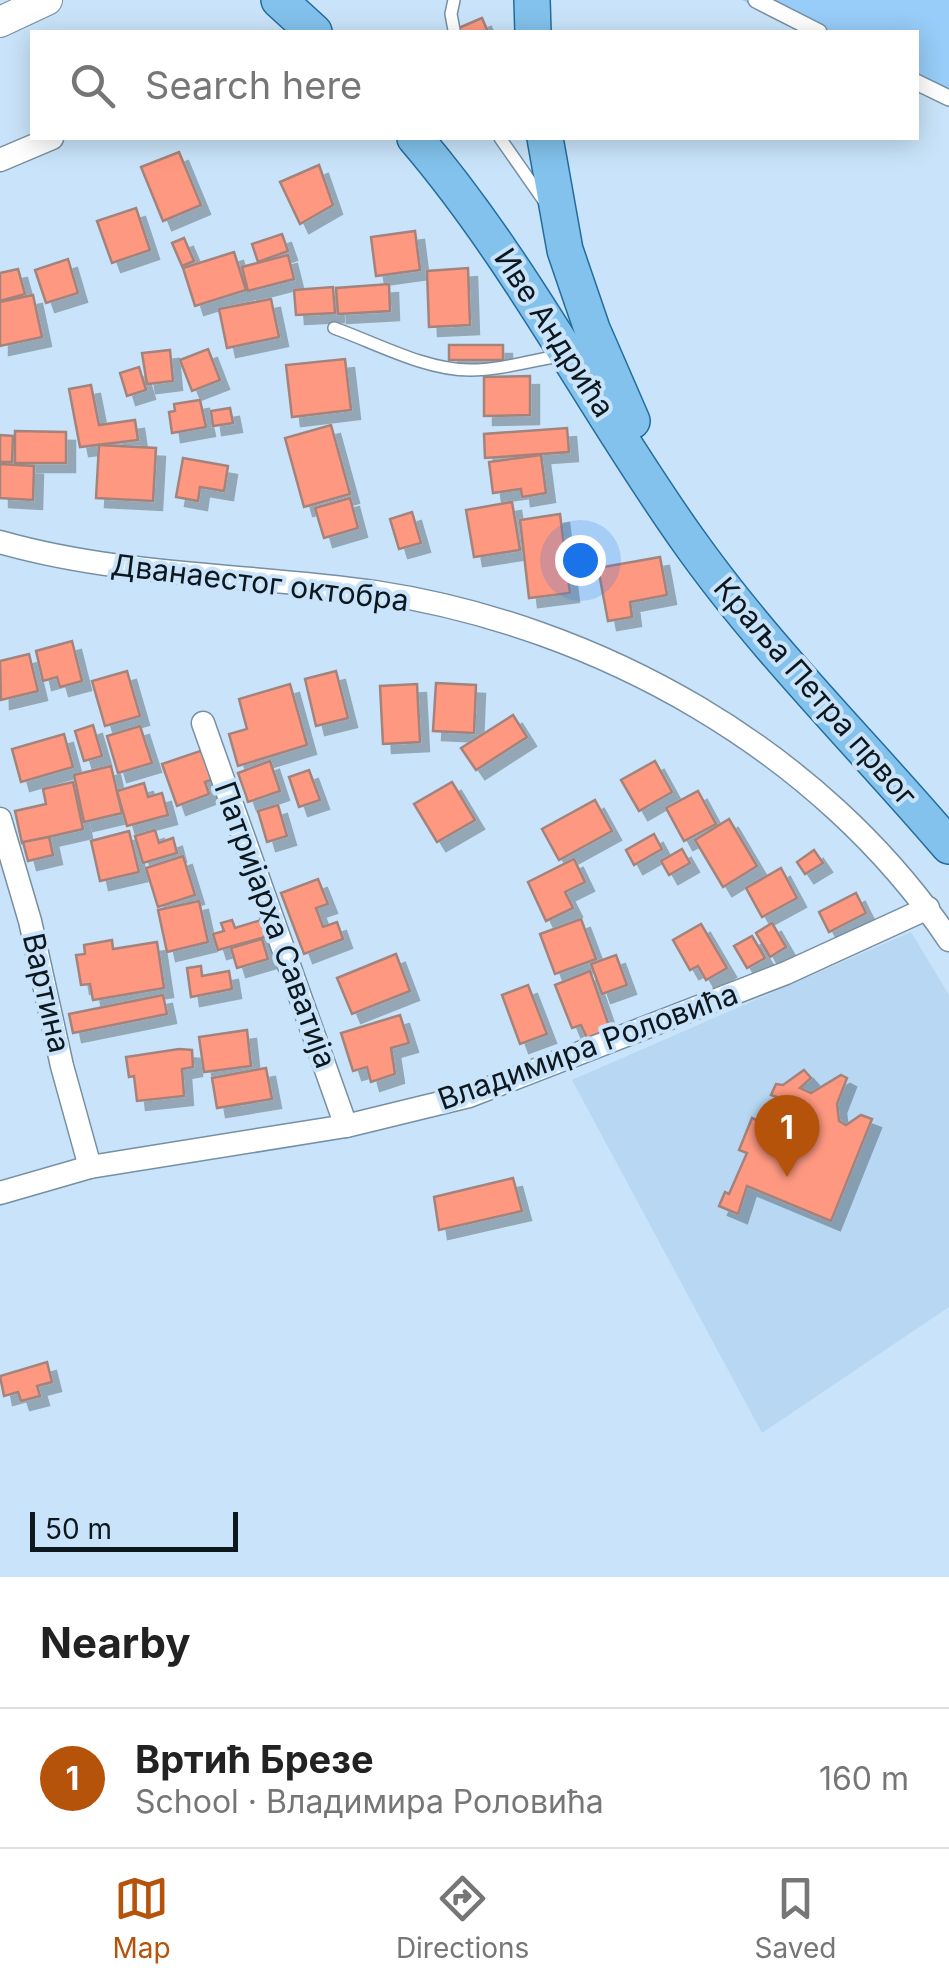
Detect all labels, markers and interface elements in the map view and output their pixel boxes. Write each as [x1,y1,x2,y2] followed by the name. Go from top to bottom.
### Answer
[30,30,919,140] search box
[65,58,120,113] icon: search
[145,62,362,108] text: Search here
[487,242,623,423] street label: Иве Андрића
[555,535,606,586] your location
[109,546,411,618] street label: Дванаестог октобра
[707,570,925,813] street label: Краља Петра првог
[207,777,345,1073] street label: Патријарха Саватија
[16,929,78,1056] street label: Вартина
[433,975,743,1117] street label: Владимира Роловића
[754,1094,820,1177] pin: 1
[30,1507,238,1552] scale bar
[45,1512,112,1546] text: 50 m
[40,1617,191,1668] text: Nearby
[135,1736,374,1782] text: Вртић Брезе
[66,1759,79,1798] text: 1
[819,1759,909,1798] text: 160 m
[135,1782,604,1821] text: School · Владимира Роловића
[113,1871,171,1965] tab: Map
[396,1871,529,1965] tab: Directions
[754,1871,836,1965] tab: Saved

